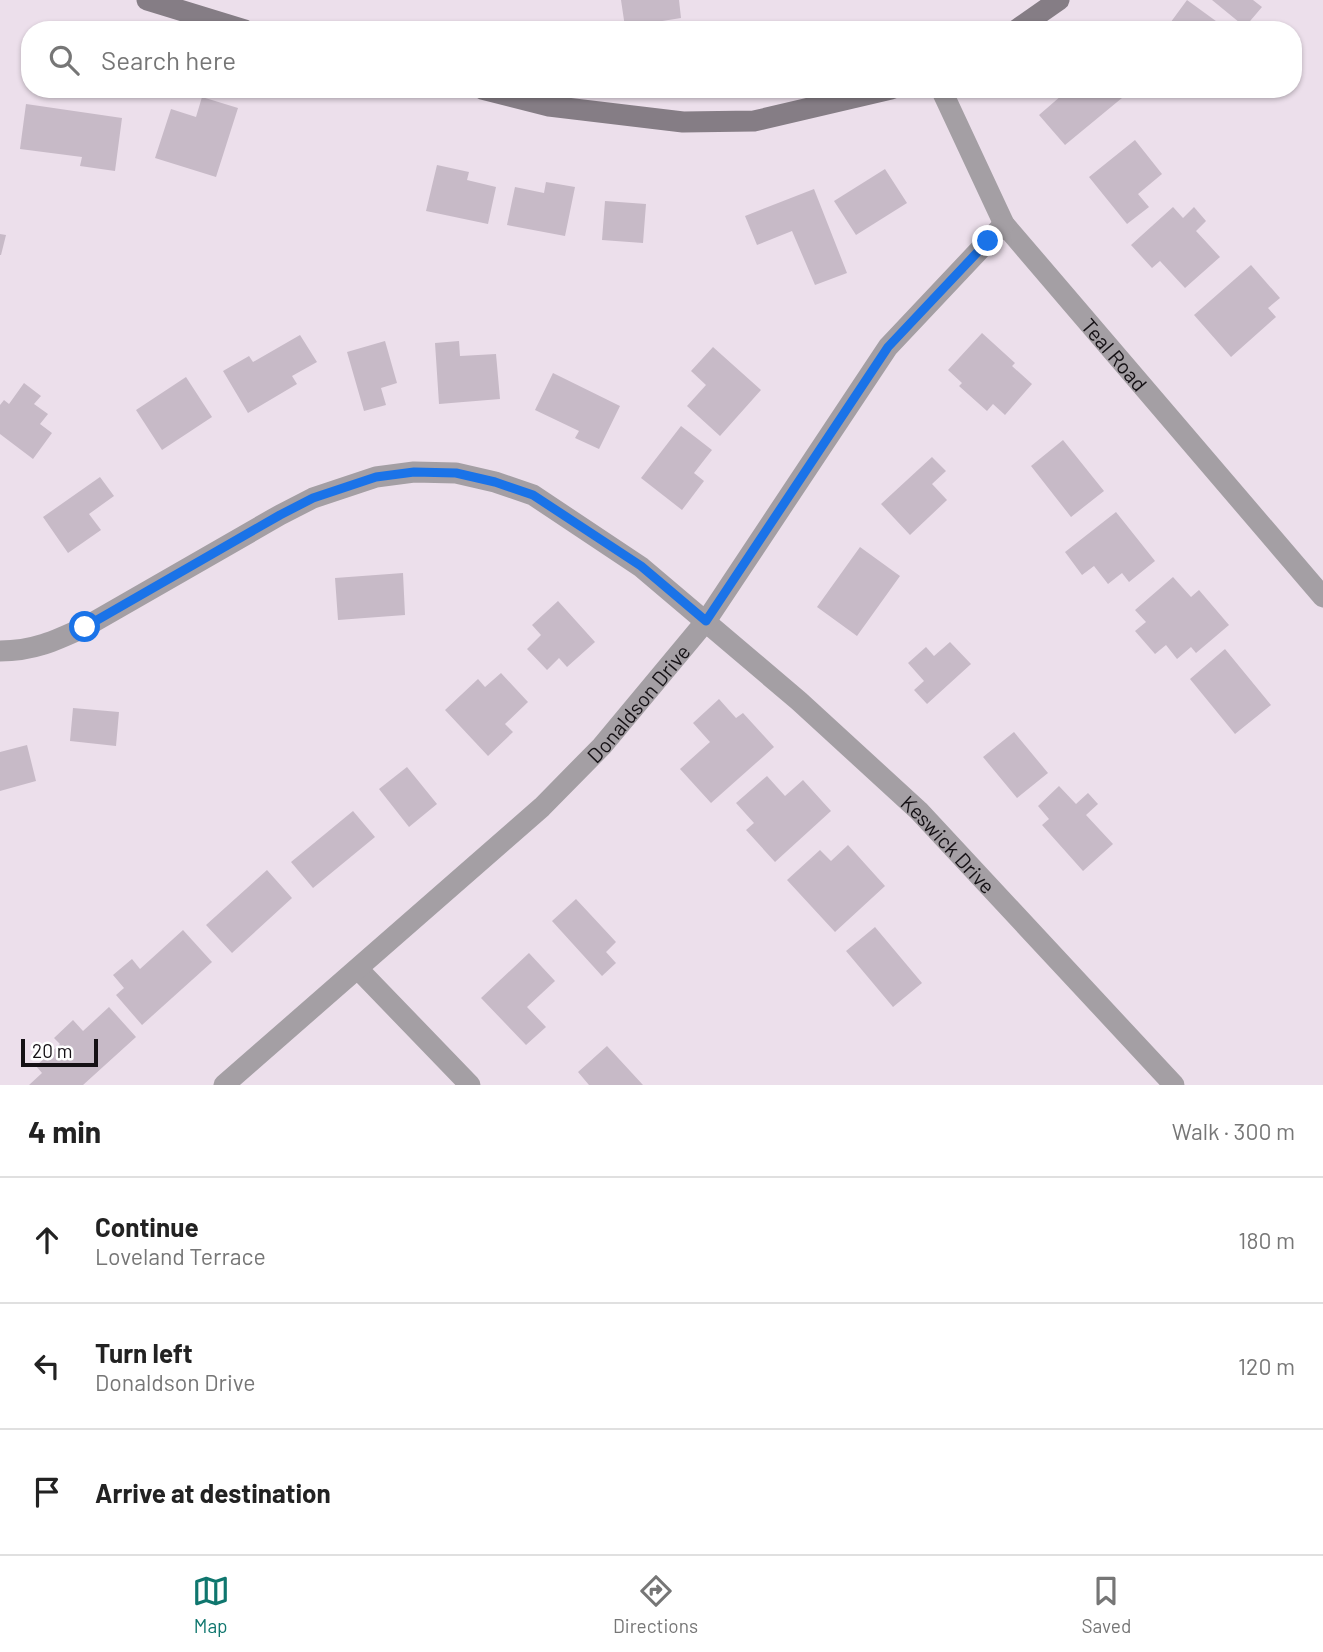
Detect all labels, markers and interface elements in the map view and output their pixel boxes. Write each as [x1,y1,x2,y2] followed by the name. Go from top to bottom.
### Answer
[21,21,1302,98] search box
[45,41,83,79] icon: search
[101,44,236,75] text: Search here
[972,225,1003,256] route end
[1077,312,1153,395] street label: Teal Road
[69,611,100,642] route start
[581,639,694,767] street label: Donaldson Drive
[897,789,1001,898] street label: Keswick Drive
[21,1036,98,1068] scale bar
[32,1039,72,1062] text: 20 m
[28,1113,101,1149] text: 4 min
[1172,1117,1295,1145] text: Walk · 300 m
[95,1211,199,1242] text: Continue
[28,1221,66,1259] icon: ahead
[1238,1226,1295,1254] text: 180 m
[95,1242,266,1270] text: Loveland Terrace
[95,1337,193,1368] text: Turn left
[28,1347,66,1385] icon: left
[1238,1352,1295,1380] text: 120 m
[95,1368,256,1396] text: Donaldson Drive
[28,1473,66,1511] icon: arrive
[95,1477,331,1508] text: Arrive at destination
[192,1572,230,1637] tab: Map
[613,1572,698,1637] tab: Directions
[1081,1572,1131,1637] tab: Saved

